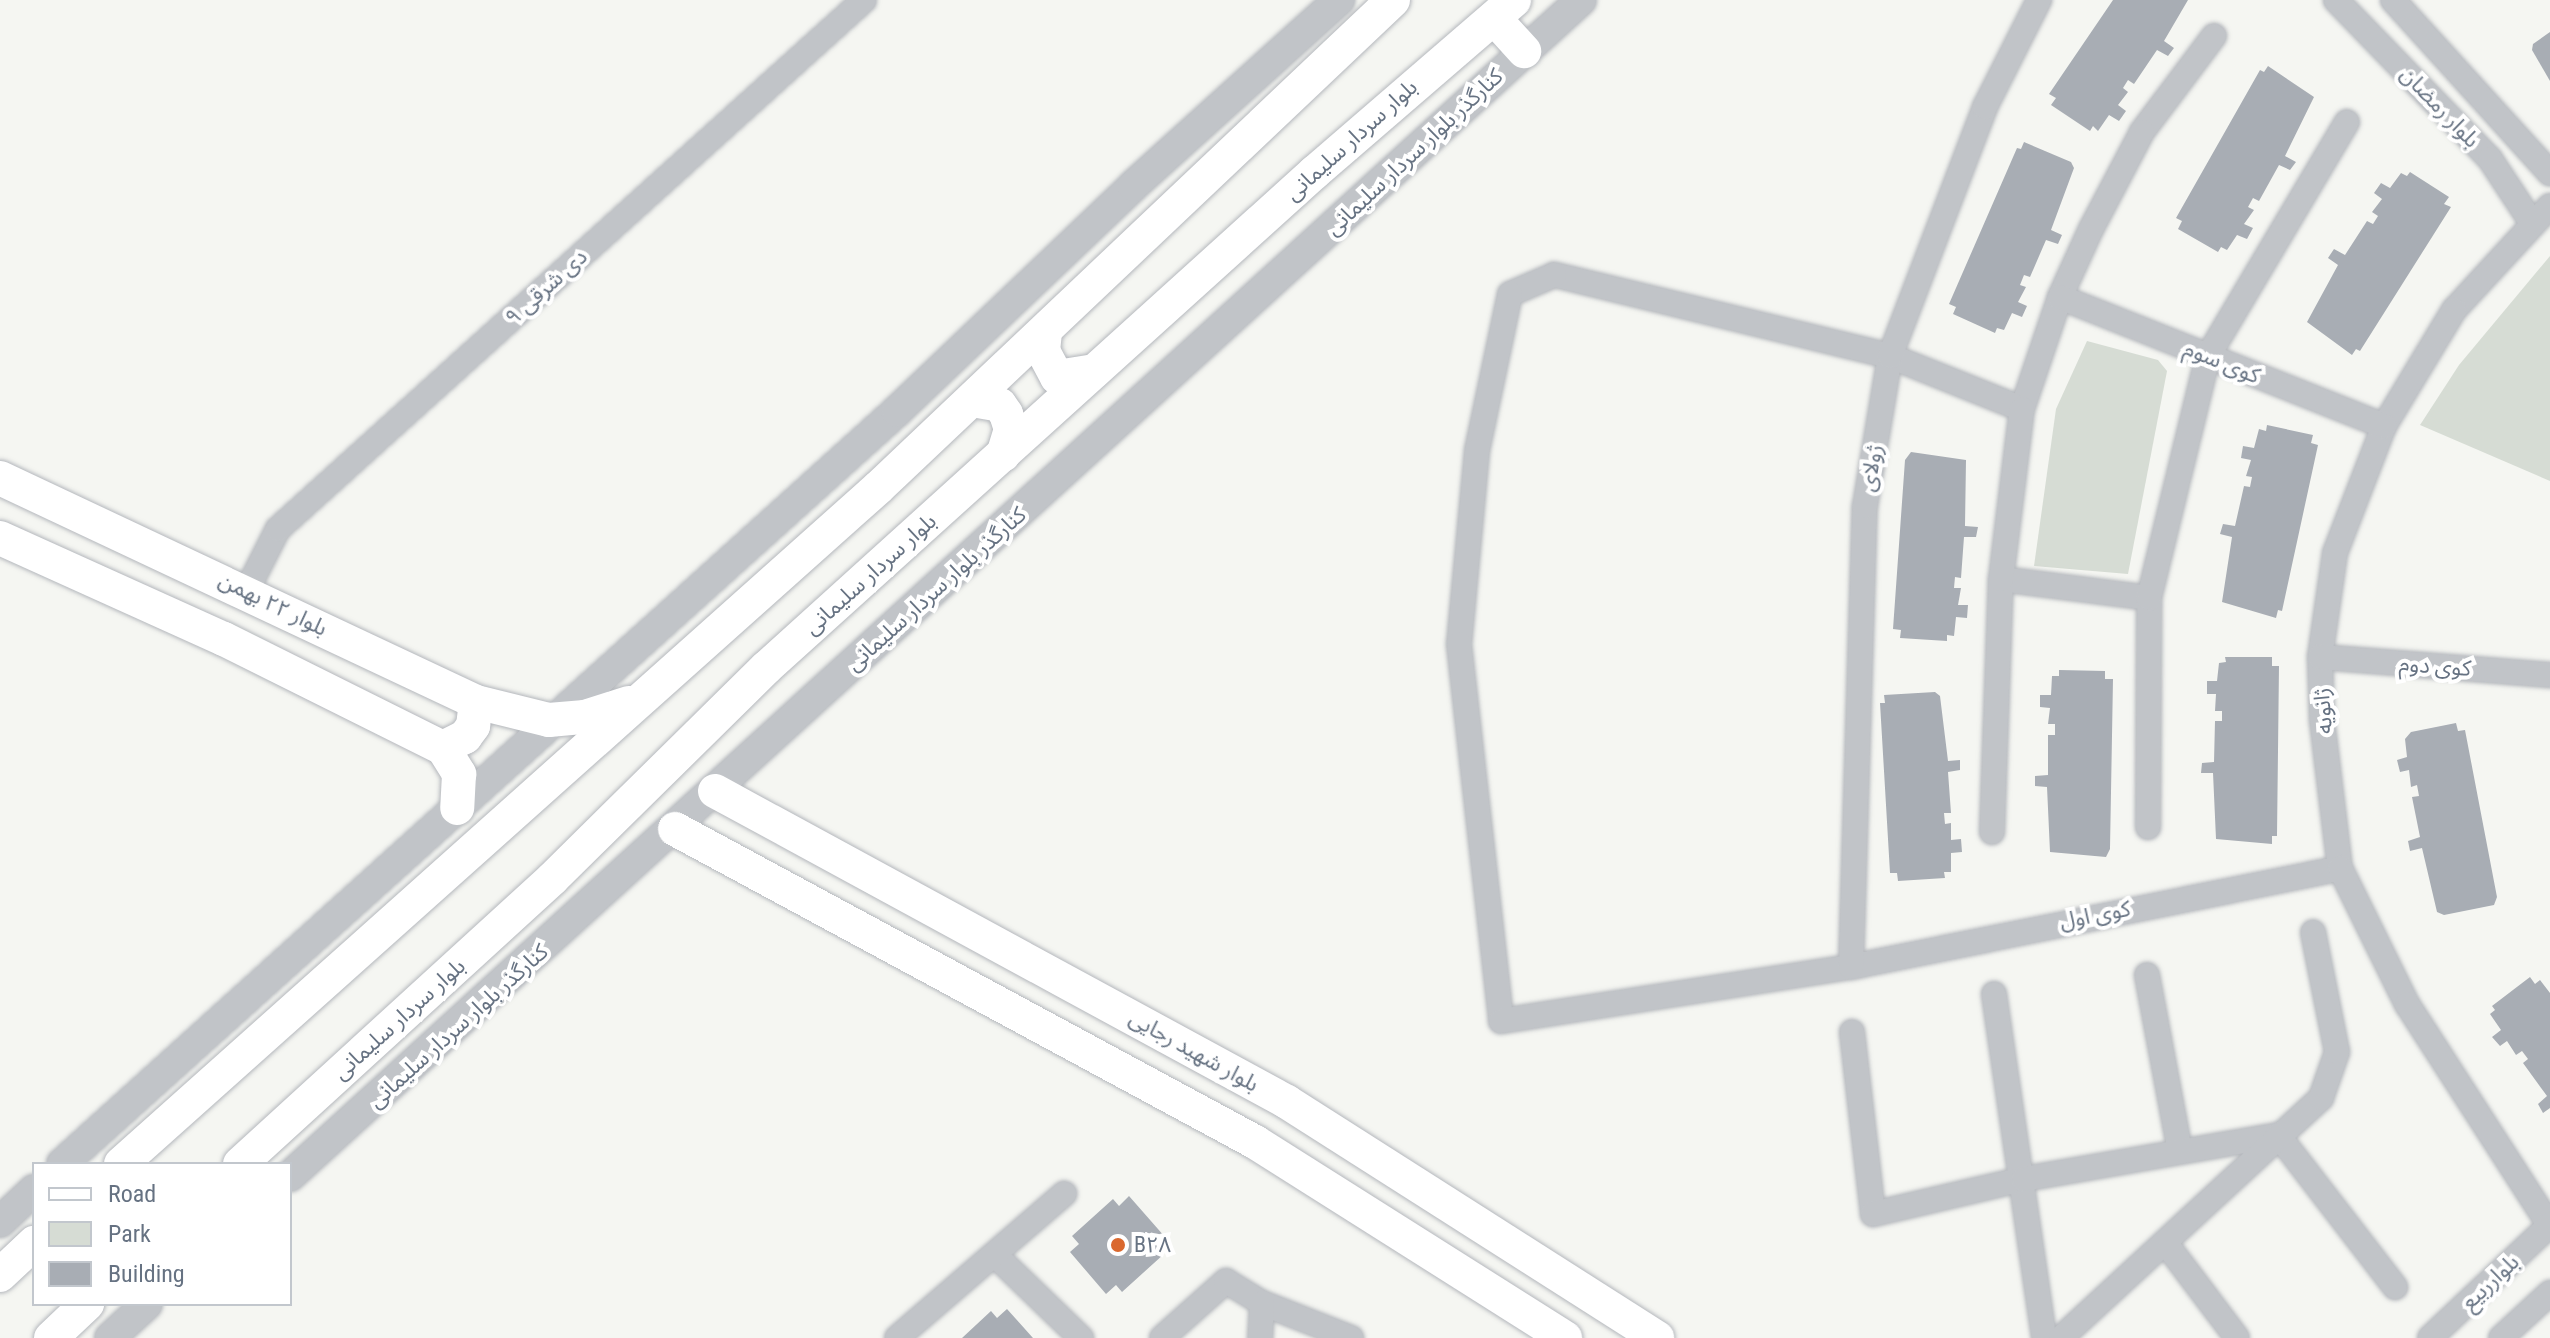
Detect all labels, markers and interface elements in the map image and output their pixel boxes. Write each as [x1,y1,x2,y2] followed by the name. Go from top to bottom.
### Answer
[2395,61,2485,153] street label: بلوار رمضان
[1320,63,1508,241] street label: کنارگذر بلوار سردار سلیمانی
[1279,74,1423,206] street label: بلوار سردار سلیمانی
[500,243,592,331] street label: ۹ دی شرقی
[2180,335,2264,389] street label: کوی سوم
[1854,442,1888,494] street label: ژولای
[841,501,1031,677] street label: کنارگذر بلوار سردار سلیمانی
[798,508,942,640] street label: بلوار سردار سلیمانی
[214,566,332,642] street label: بلوار ۲۲ بهمن
[2398,650,2472,682] street label: کوی دوم
[2308,687,2338,735] street label: ژانویه
[2057,895,2133,935] street label: کوی اول
[363,938,553,1114] street label: کنارگذر بلوار سردار سلیمانی
[327,953,471,1085] street label: بلوار سردار سلیمانی
[1125,1005,1263,1097] street label: بلوار شهید رجایی
[32,1162,292,1306] legend
[108,1180,156,1208] text: Road
[108,1220,151,1248] text: Park
[1134,1232,1171,1258] place label: B۲۸
[1109,1236,1127,1254] marker: B۲۸
[2456,1249,2524,1315] street label: بلوارربیع
[108,1260,185,1288] text: Building

